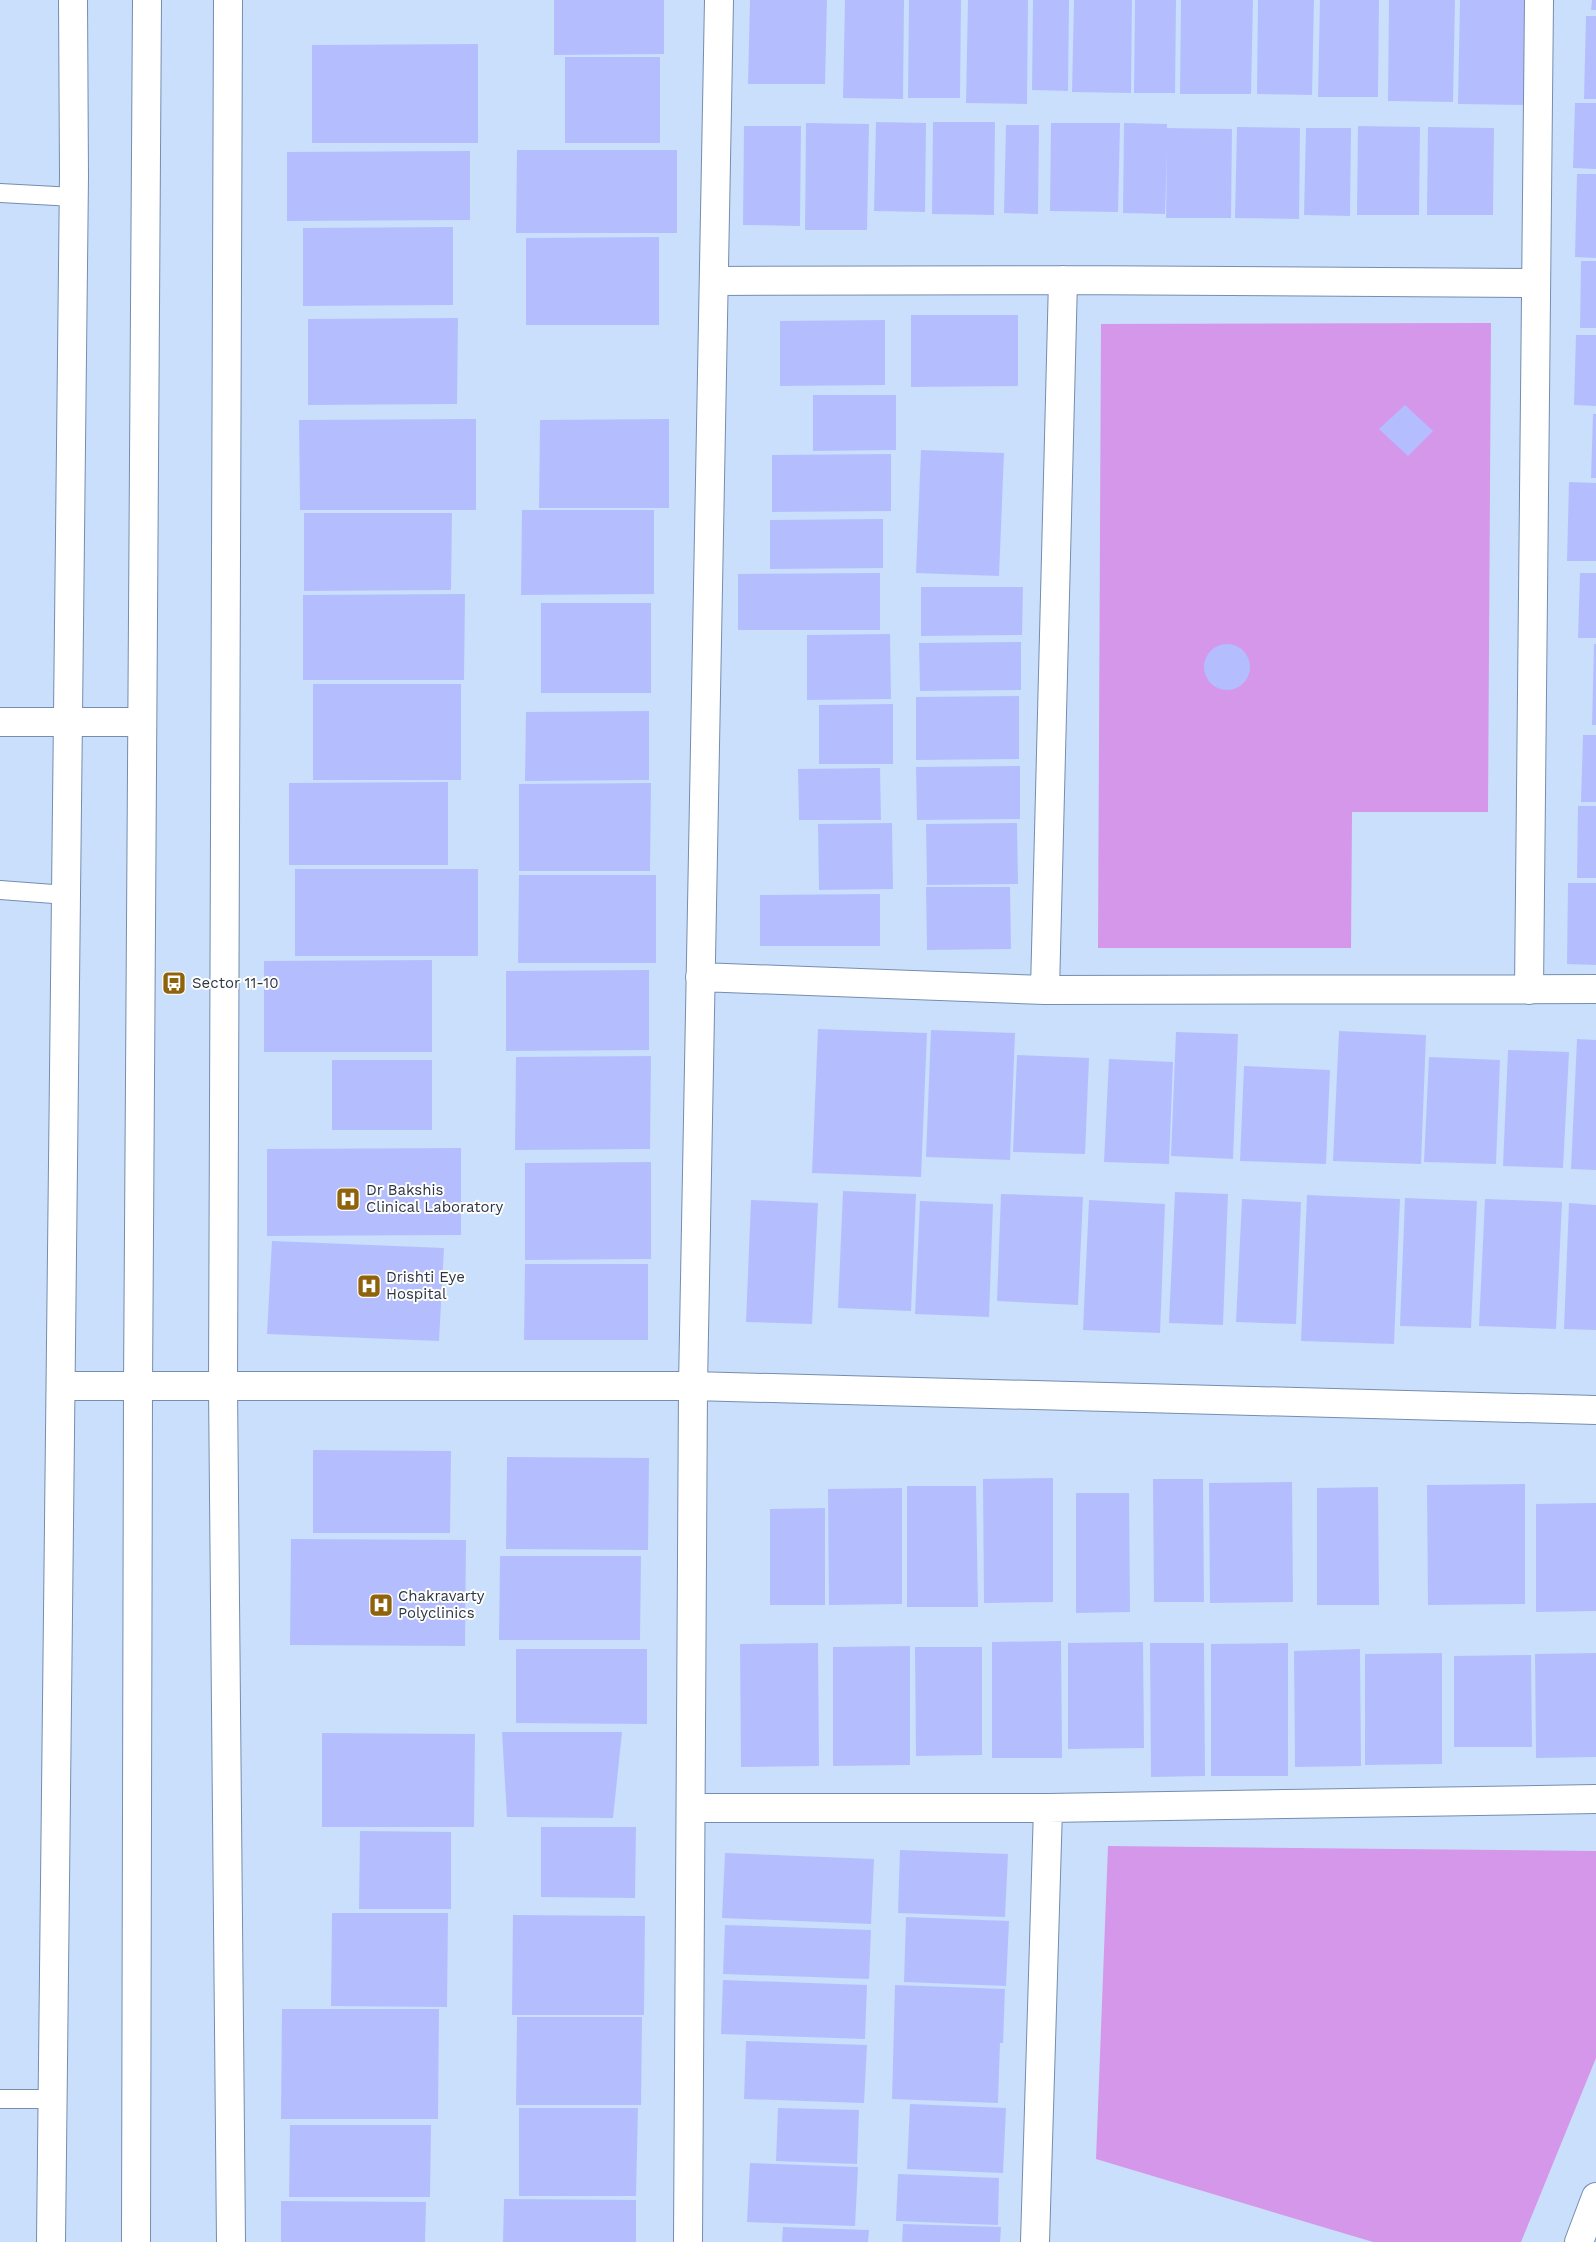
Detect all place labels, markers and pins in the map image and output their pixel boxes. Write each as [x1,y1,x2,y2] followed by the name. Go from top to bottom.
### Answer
[161,970,187,996] bus stop icon: Sector 11-10
[192,974,278,992] place label: Sector 11-10
[366,1181,504,1216] place label: Dr Bakshis Clinical Laboratory
[335,1186,361,1212] hospital icon: Dr Bakshis Clinical Laboratory
[386,1268,465,1303] place label: Drishti Eye Hospital
[356,1273,382,1299] hospital icon: Drishti Eye Hospital
[398,1587,485,1622] place label: Chakravarty Polyclinics
[368,1592,394,1618] hospital icon: Chakravarty Polyclinics

